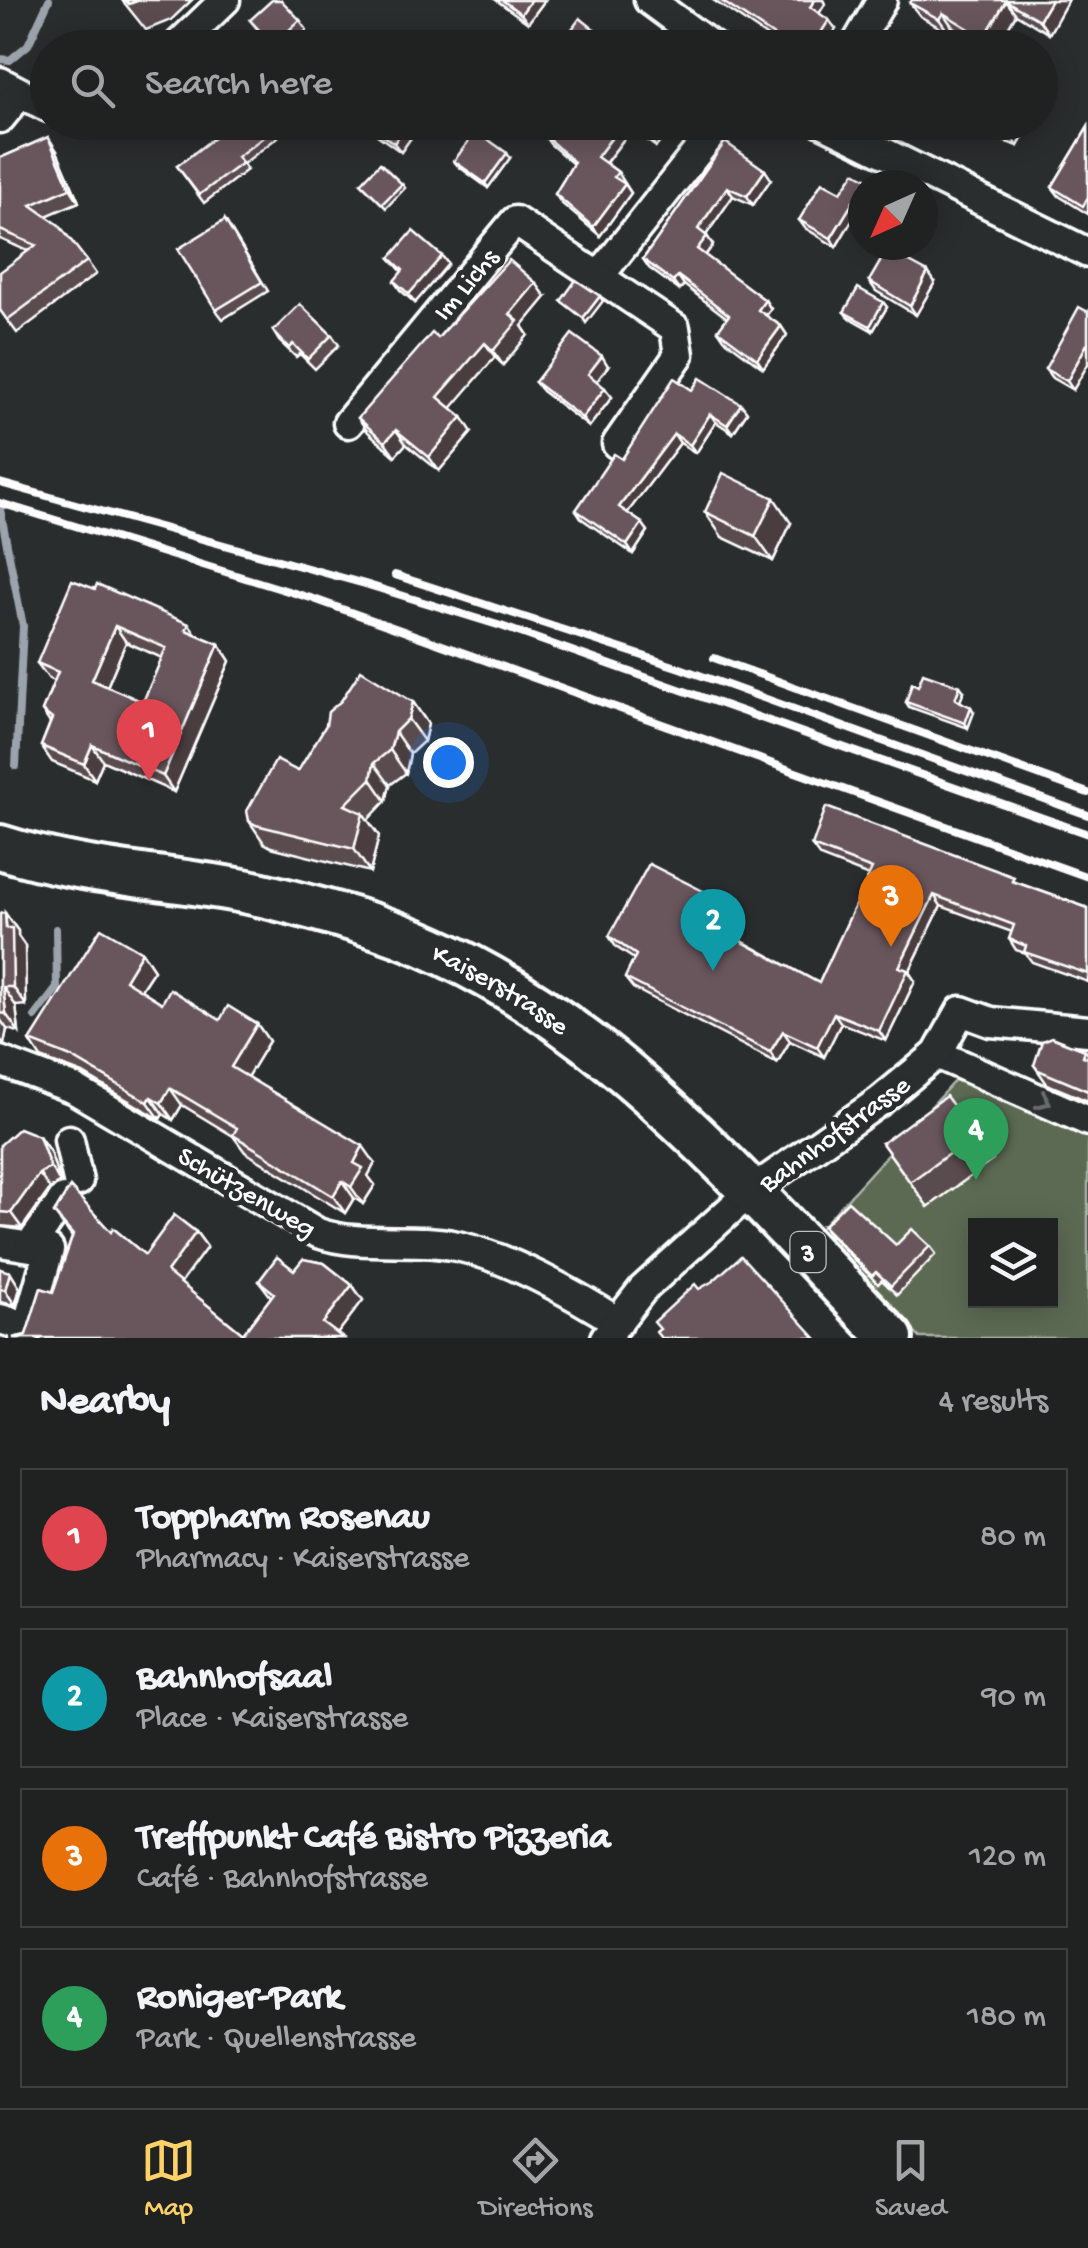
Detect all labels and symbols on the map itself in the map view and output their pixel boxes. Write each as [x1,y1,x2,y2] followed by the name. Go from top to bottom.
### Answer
[848,170,938,260] north arrow
[428,242,508,329] street label: Im Lichs
[116,698,182,781] pin: 1
[423,737,474,788] your location
[858,864,924,947] pin: 3
[680,888,746,971] pin: 2
[426,938,575,1045] street label: Kaiserstrasse
[753,1069,918,1202] street label: Bahnhofstrasse
[1034,1089,1052,1109] one-way arrow
[944,1098,1008,1180] pin: 4
[171,1141,321,1247] street label: Schützenweg
[790,1232,826,1272] road number: 3

